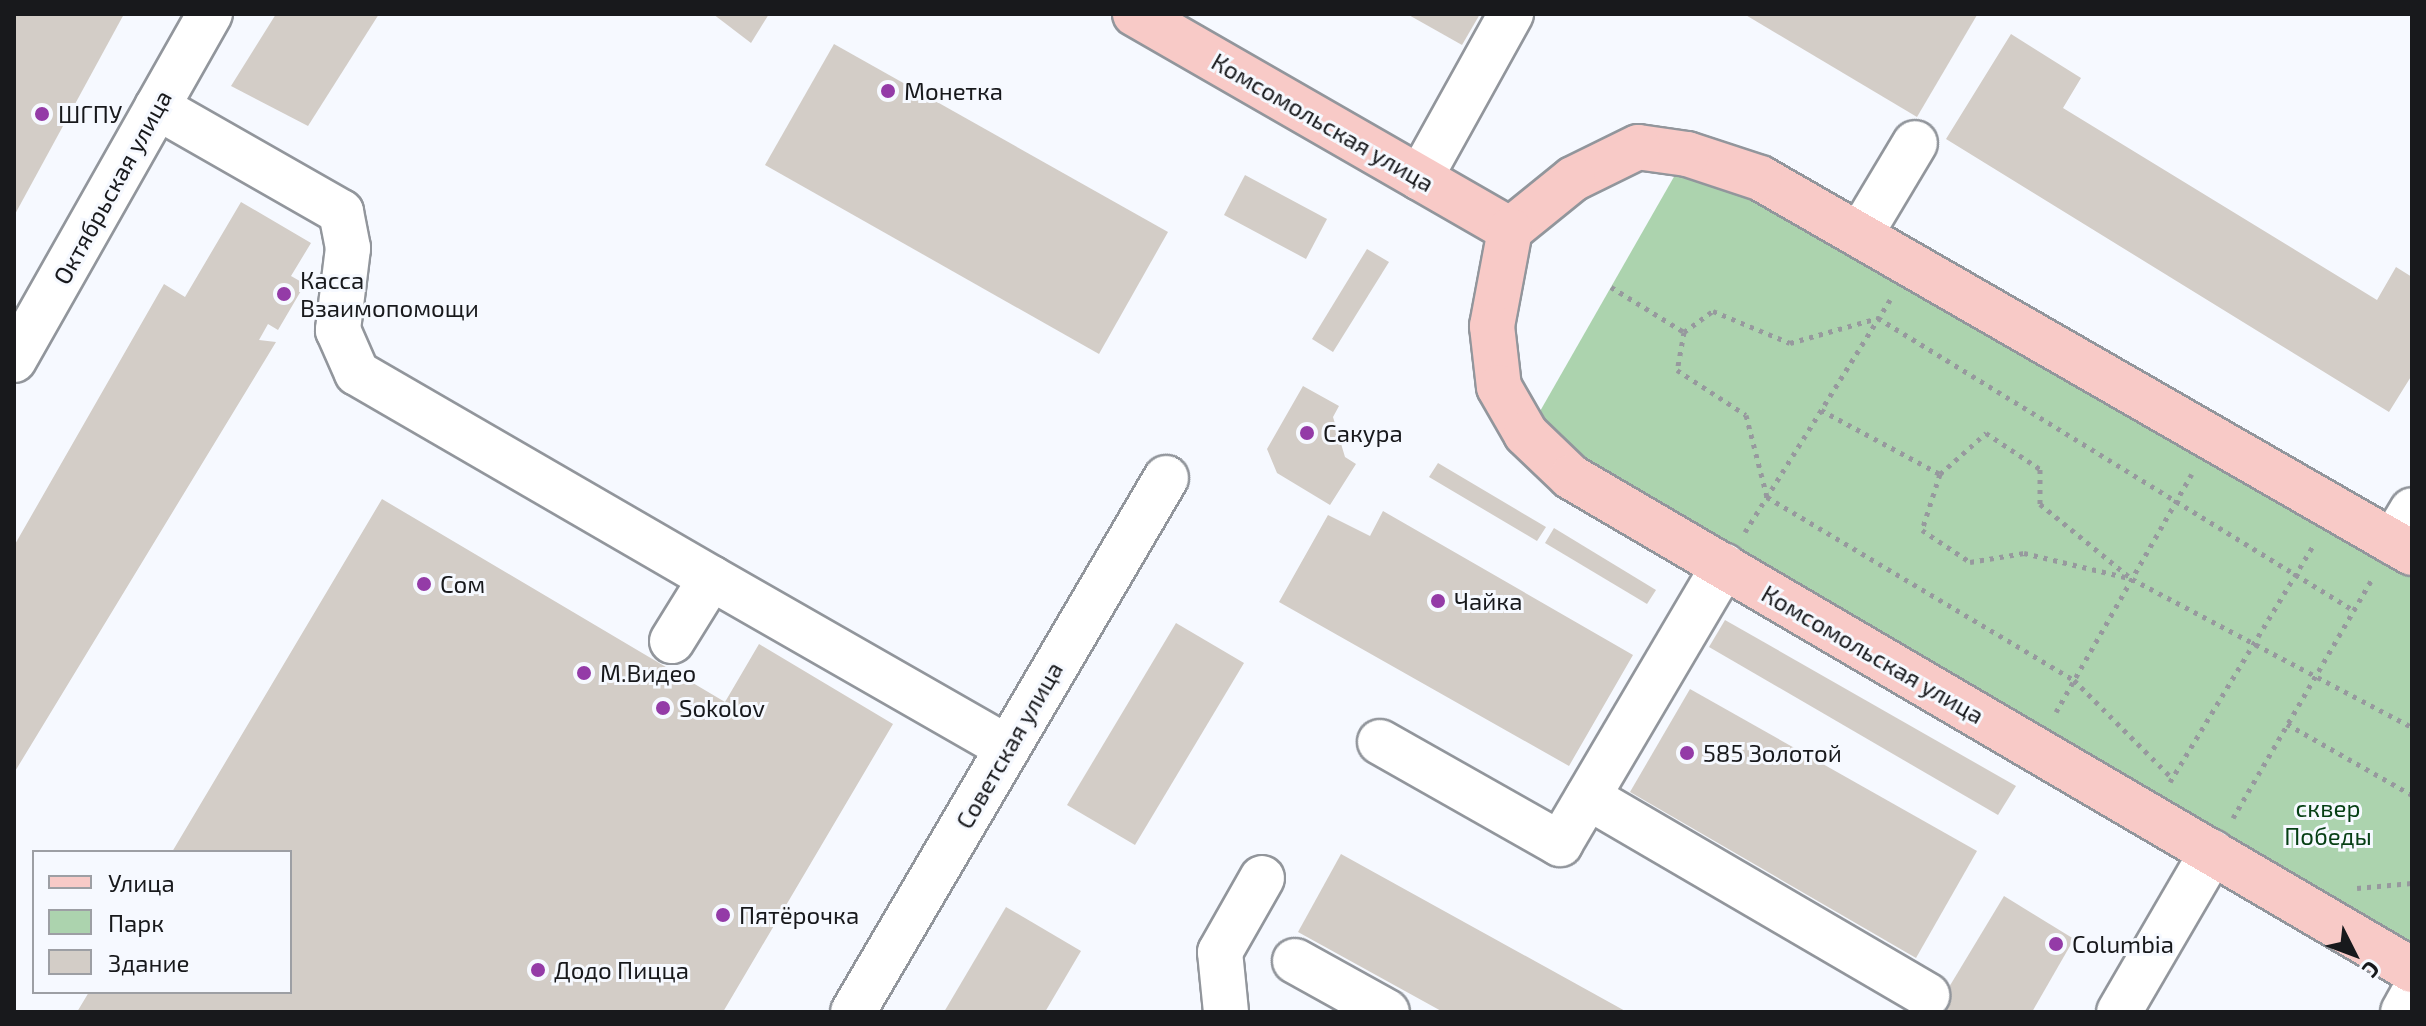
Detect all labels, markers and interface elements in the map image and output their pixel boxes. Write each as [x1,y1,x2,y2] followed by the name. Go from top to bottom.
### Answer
[1207,47,1439,197] street label: Комсомольская улица
[904,77,1003,105] place label: Монетка
[879,82,897,100] marker: Монетка
[47,85,177,289] street label: Октябрьская улица
[58,100,122,128] place label: ШГПУ
[33,105,51,123] marker: ШГПУ
[300,266,479,322] place label: Касса Взаимопомощи
[275,285,293,303] marker: Касса Взаимопомощи
[1323,419,1403,447] place label: Сакура
[1298,424,1316,442] marker: Сакура
[440,570,485,598] place label: Сом
[415,575,433,593] marker: Сом
[1757,579,1989,729] street label: Комсомольская улица
[1454,587,1522,615] place label: Чайка
[1429,592,1447,610] marker: Чайка
[950,656,1068,834] street label: Советская улица
[600,659,696,687] place label: М.Видео
[575,664,593,682] marker: М.Видео
[679,694,765,722] place label: Sokolov
[654,699,672,717] marker: Sokolov
[1703,739,1842,767] place label: 585 Золотой
[1678,744,1696,762] marker: 585 Золотой
[2284,794,2372,850] park label: сквер Победы
[32,850,292,994] legend
[108,868,175,897] text: Улица
[739,901,859,929] place label: Пятёрочка
[714,906,732,924] marker: Пятёрочка
[108,908,164,937] text: Парк
[2314,914,2394,994] north arrow
[2072,930,2174,958] place label: Columbia
[2047,935,2065,953] marker: Columbia
[108,948,190,977] text: Здание
[554,956,689,984] place label: Додо Пицца
[2358,957,2386,984] text: С
[529,961,547,979] marker: Додо Пицца

